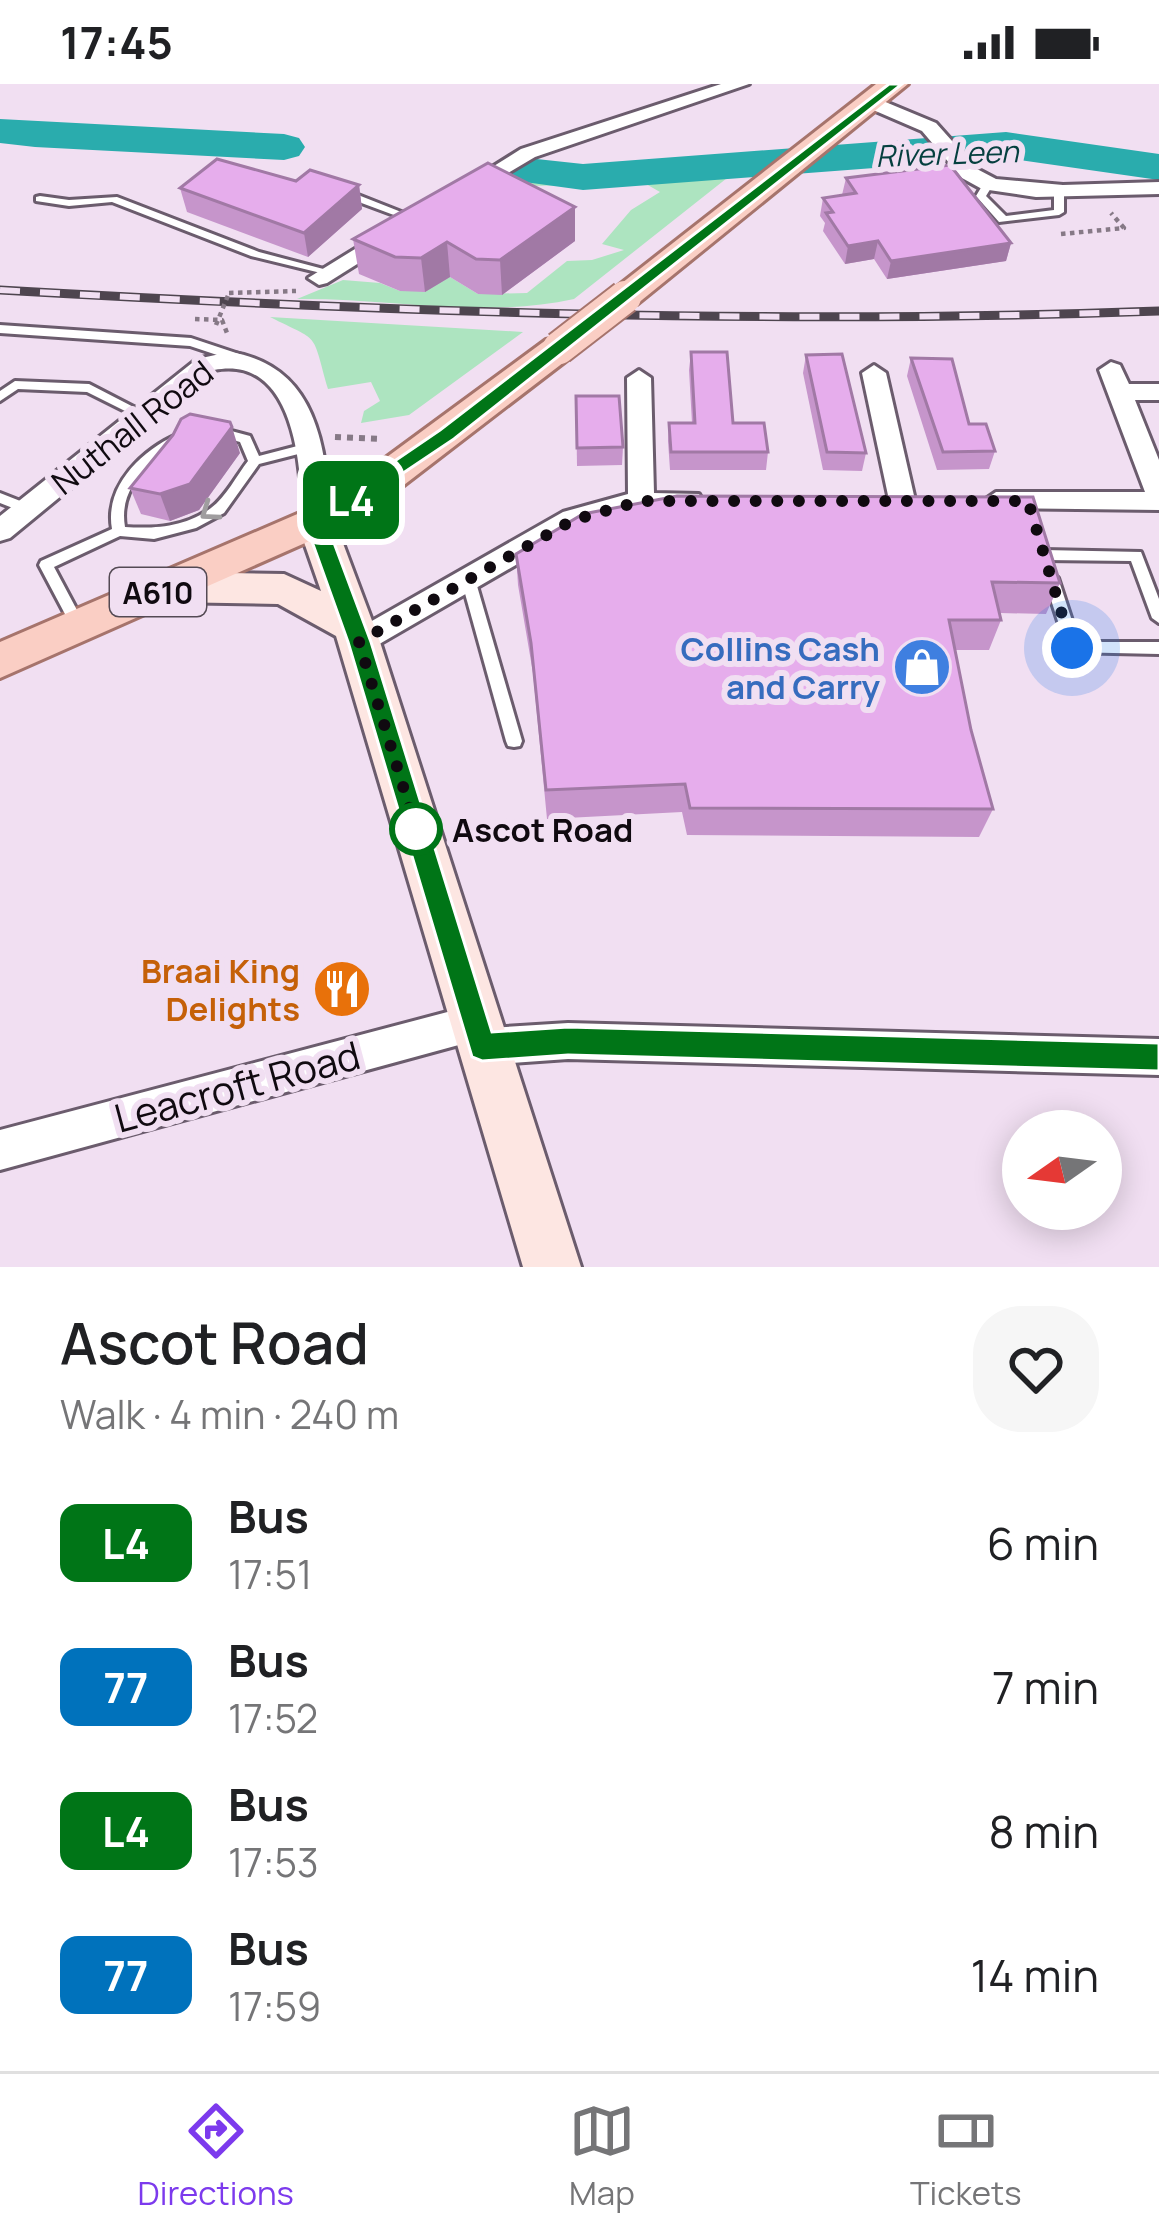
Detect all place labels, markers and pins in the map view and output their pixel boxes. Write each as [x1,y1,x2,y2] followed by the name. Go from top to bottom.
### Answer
[680,626,881,709] place label: Collins Cash and Carry
[891,636,953,698] shop icon: Collins Cash and Carry
[391,804,441,854] marker: Ascot Road
[452,807,633,852] place label: Ascot Road
[141,948,300,1031] place label: Braai King Delights
[311,958,373,1020] restaurant icon: Braai King Delights

